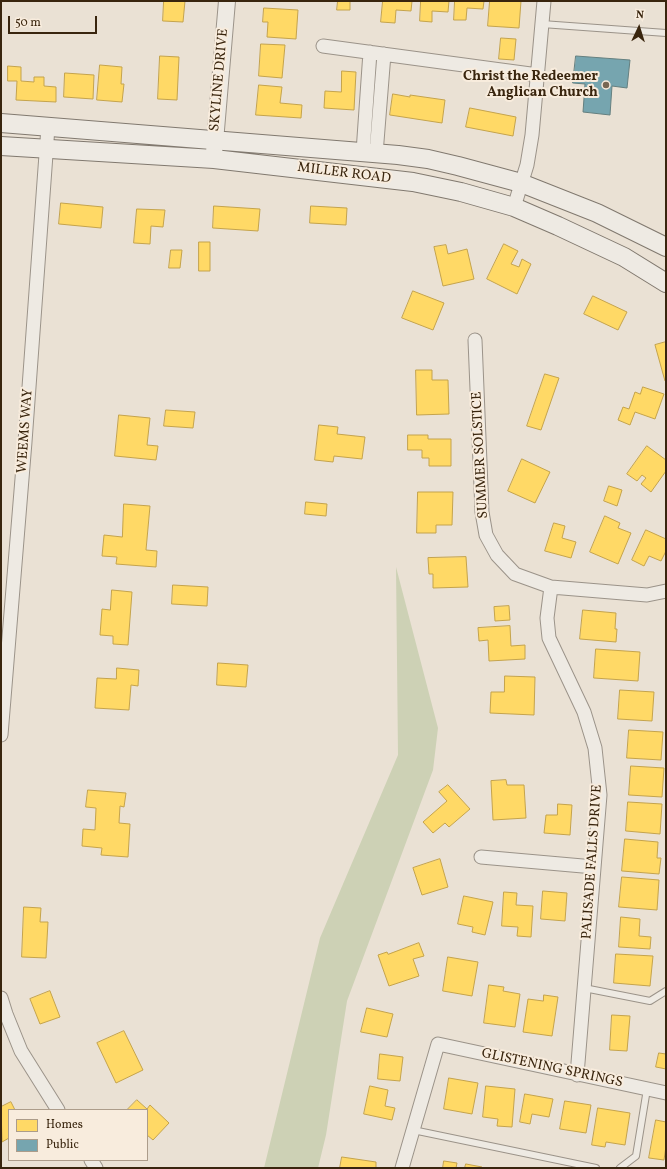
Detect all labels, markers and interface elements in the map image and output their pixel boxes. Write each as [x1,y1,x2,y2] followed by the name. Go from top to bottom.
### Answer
[10,8,99,34] scale bar
[619,8,659,48] north arrow
[635,8,644,23] text: N
[15,15,41,31] text: 50 m
[207,28,233,132] street label: SKYLINE DRIVE
[463,69,598,102] place label: Christ the Redeemer Anglican Church
[601,80,611,90] marker: Christ the Redeemer Anglican Church
[296,160,392,188] street label: MILLER ROAD
[15,388,37,474] street label: WEEMS WAY
[469,391,493,519] street label: SUMMER SOLSTICE
[579,784,607,940] street label: PALISADE FALLS DRIVE
[480,1046,624,1092] street label: GLISTENING SPRINGS
[8,1109,148,1161] legend
[46,1117,83,1133] text: Homes
[46,1137,79,1153] text: Public

